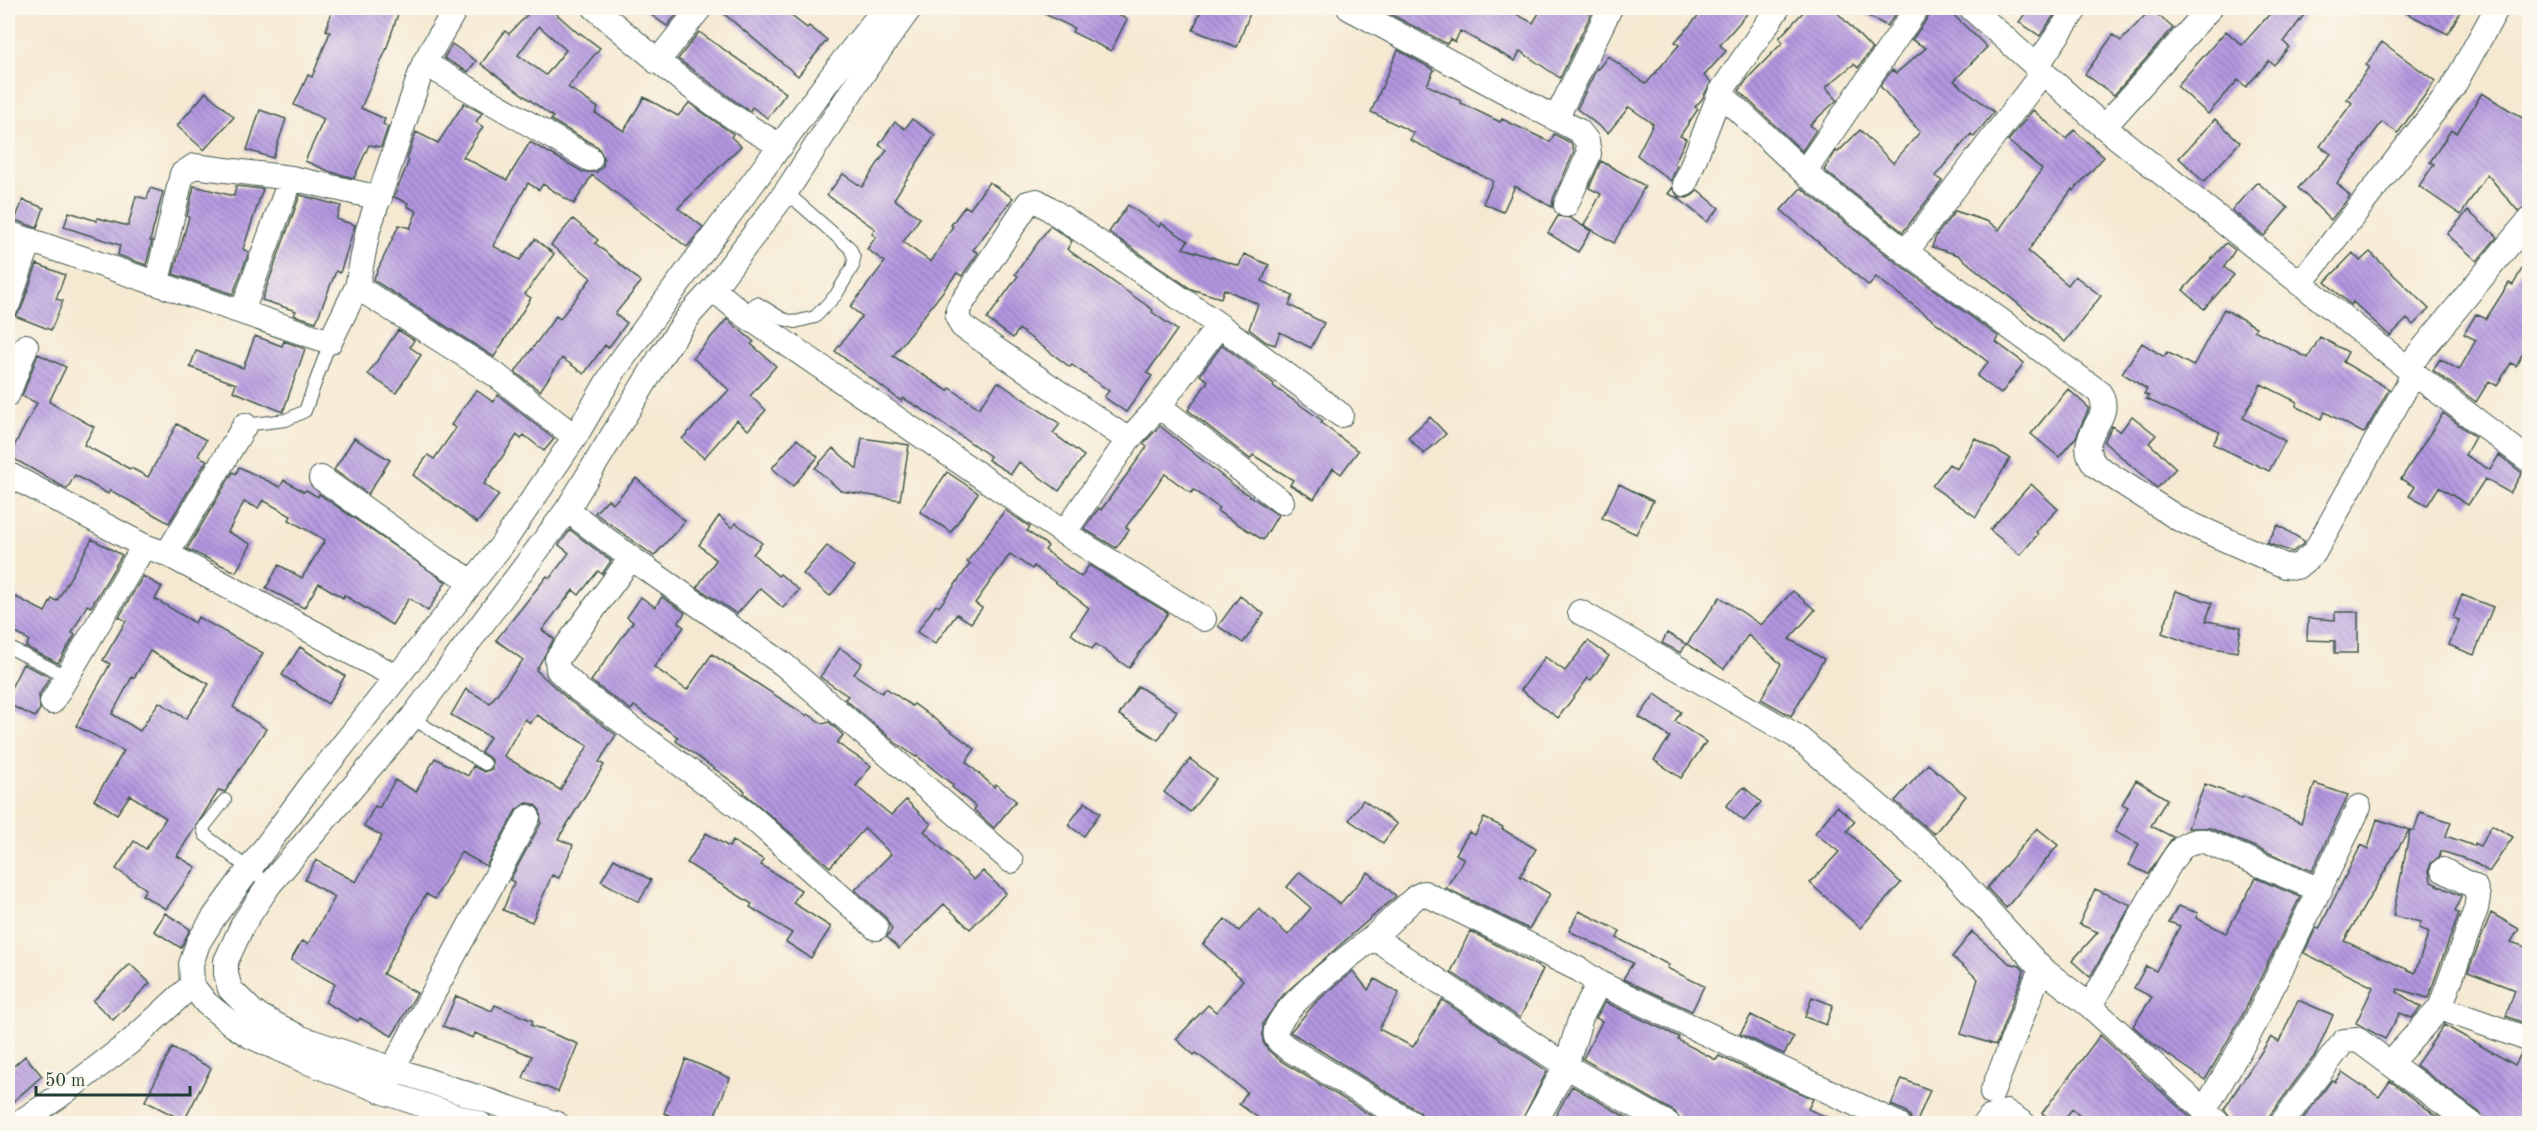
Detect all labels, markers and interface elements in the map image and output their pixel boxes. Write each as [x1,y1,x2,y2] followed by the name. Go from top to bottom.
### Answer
[36,1059,190,1097] scale bar
[45,1072,85,1090] text: 50 m

